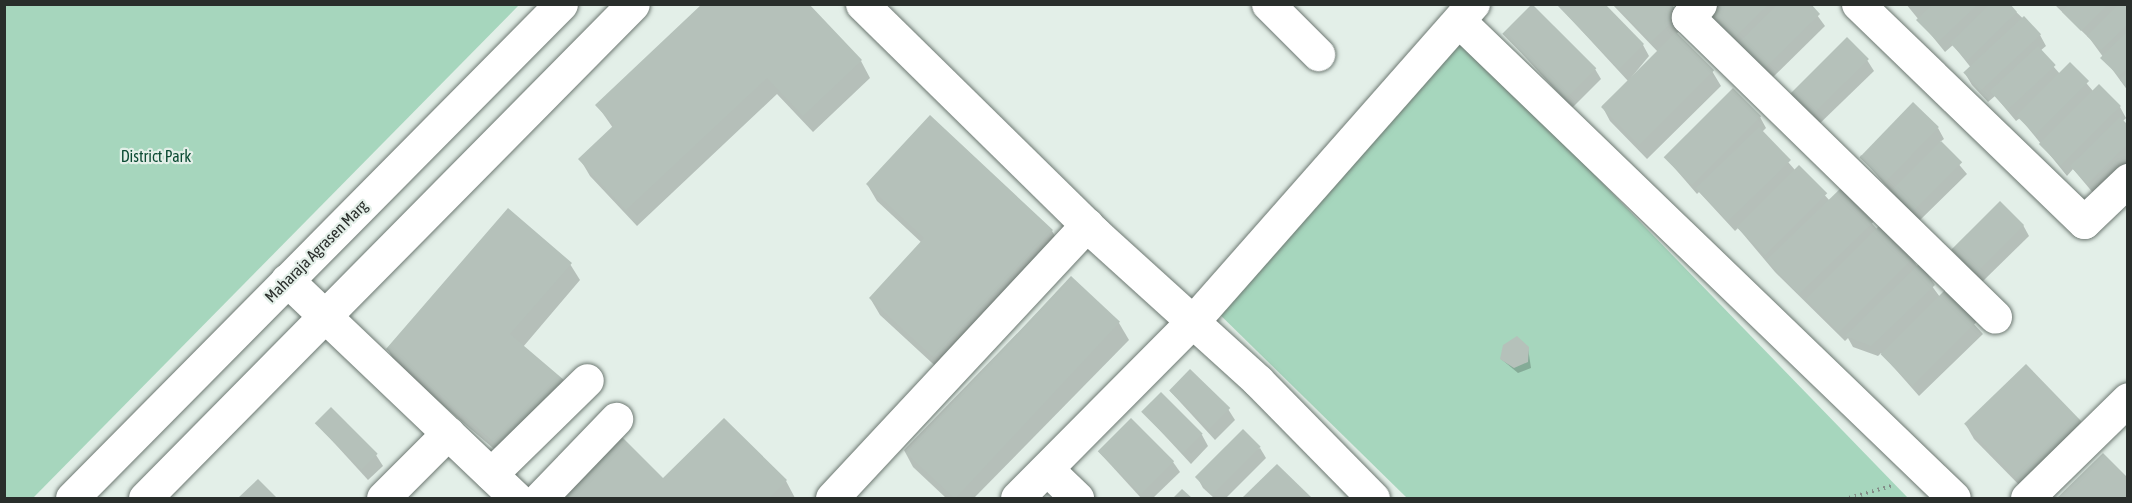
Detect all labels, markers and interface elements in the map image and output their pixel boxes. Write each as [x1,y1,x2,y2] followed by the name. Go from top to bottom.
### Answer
[121,146,191,166] park label: District Park
[261,196,371,306] street label: Maharaja Agrasen Marg

